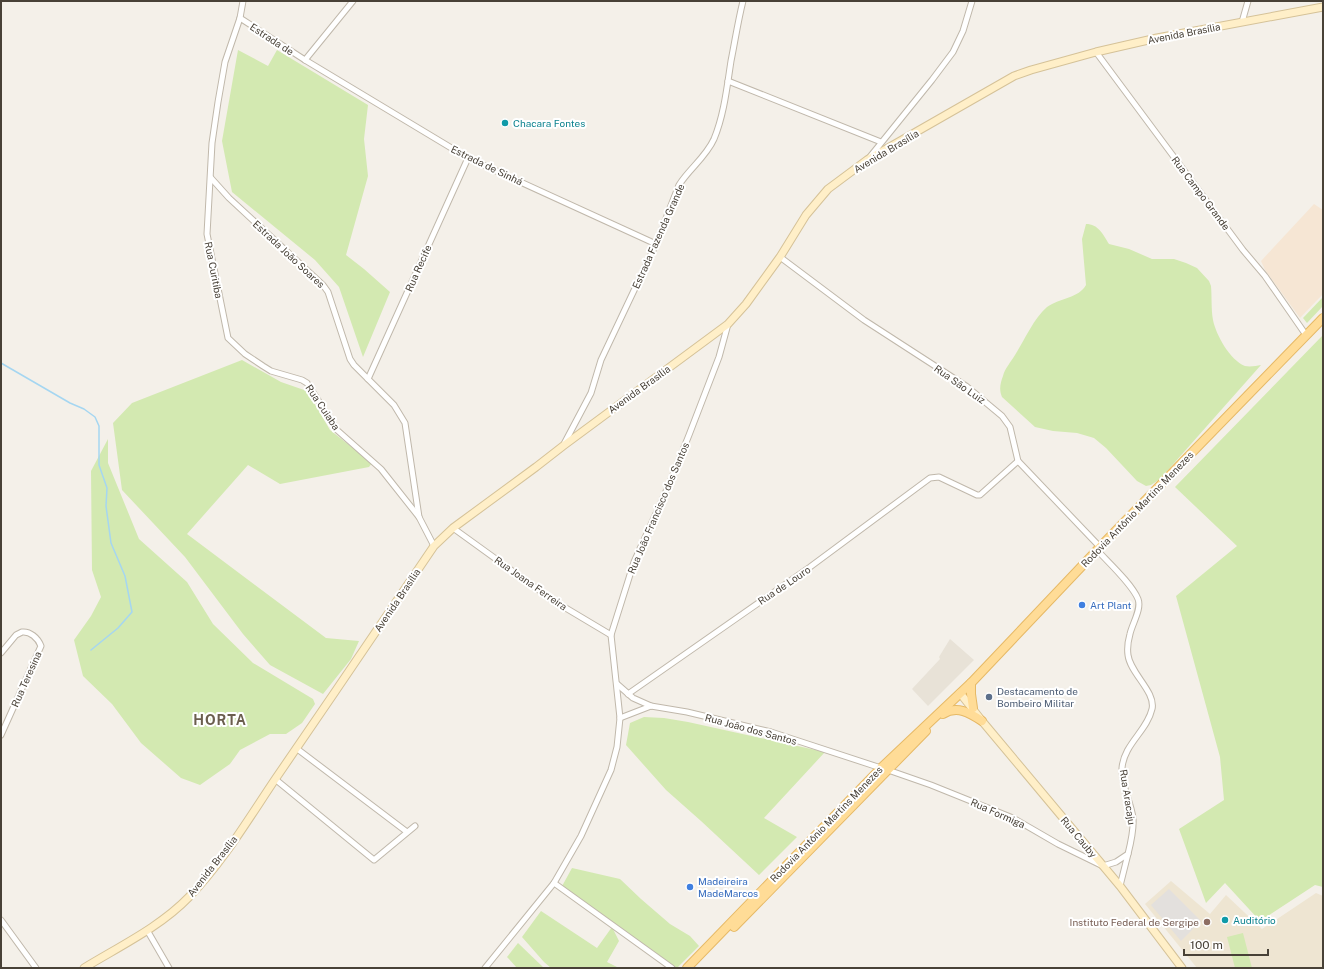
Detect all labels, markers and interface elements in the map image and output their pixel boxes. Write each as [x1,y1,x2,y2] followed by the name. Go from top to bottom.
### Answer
[248,20,296,58] street label: Estrada de
[1147,20,1221,46] street label: Avenida Brasília
[513,117,585,129] place label: Chacara Fontes
[500,118,510,128] marker: Chacara Fontes
[851,127,921,175] street label: Avenida Brasília
[449,142,525,188] street label: Estrada de Sinhá
[1169,154,1233,233] street label: Rua Campo Grande
[629,181,687,290] street label: Estrada Fazenda Grande
[251,218,327,290] street label: Estrada João Soares
[203,241,225,299] street label: Rua Curitiba
[402,242,434,293] street label: Rua Recife
[606,362,672,416] street label: Avenida Brasília
[932,362,988,406] street label: Rua São Luiz
[303,382,343,432] street label: Rua Cuiaba
[625,440,691,576] street label: Rua João Francisco dos Santos
[1078,449,1196,569] street label: Rodovia Antônio Martins Menezes
[492,553,570,613] street label: Rua Joana Ferreira
[755,563,813,607] street label: Rua de Louro
[371,566,423,634] street label: Avenida Brasília
[1090,599,1132,611] place label: Art Plant
[1077,600,1087,610] marker: Art Plant
[8,649,44,709] street label: Rua Teresina
[997,685,1078,709] place label: Destacamento de Bombeiro Militar
[984,692,994,702] marker: Destacamento de Bombeiro Militar
[704,711,798,747] street label: Rua João dos Santos
[193,712,247,728] district label: HORTA
[767,764,885,884] street label: Rodovia Antônio Martins Menezes
[1118,768,1138,826] street label: Rua Aracaju
[969,796,1027,830] street label: Rua Formiga
[1058,814,1100,860] street label: Rua Cauby
[185,833,239,899] street label: Avenida Brasília
[698,875,758,899] place label: Madeireira MadeMarcos
[685,882,695,892] marker: Madeireira MadeMarcos
[1233,914,1276,926] place label: Auditório
[1220,915,1230,925] marker: Auditório
[1070,916,1199,928] place label: Instituto Federal de Sergipe
[1202,917,1212,927] marker: Instituto Federal de Sergipe
[1184,931,1268,957] scale bar
[1190,938,1223,952] text: 100 m

